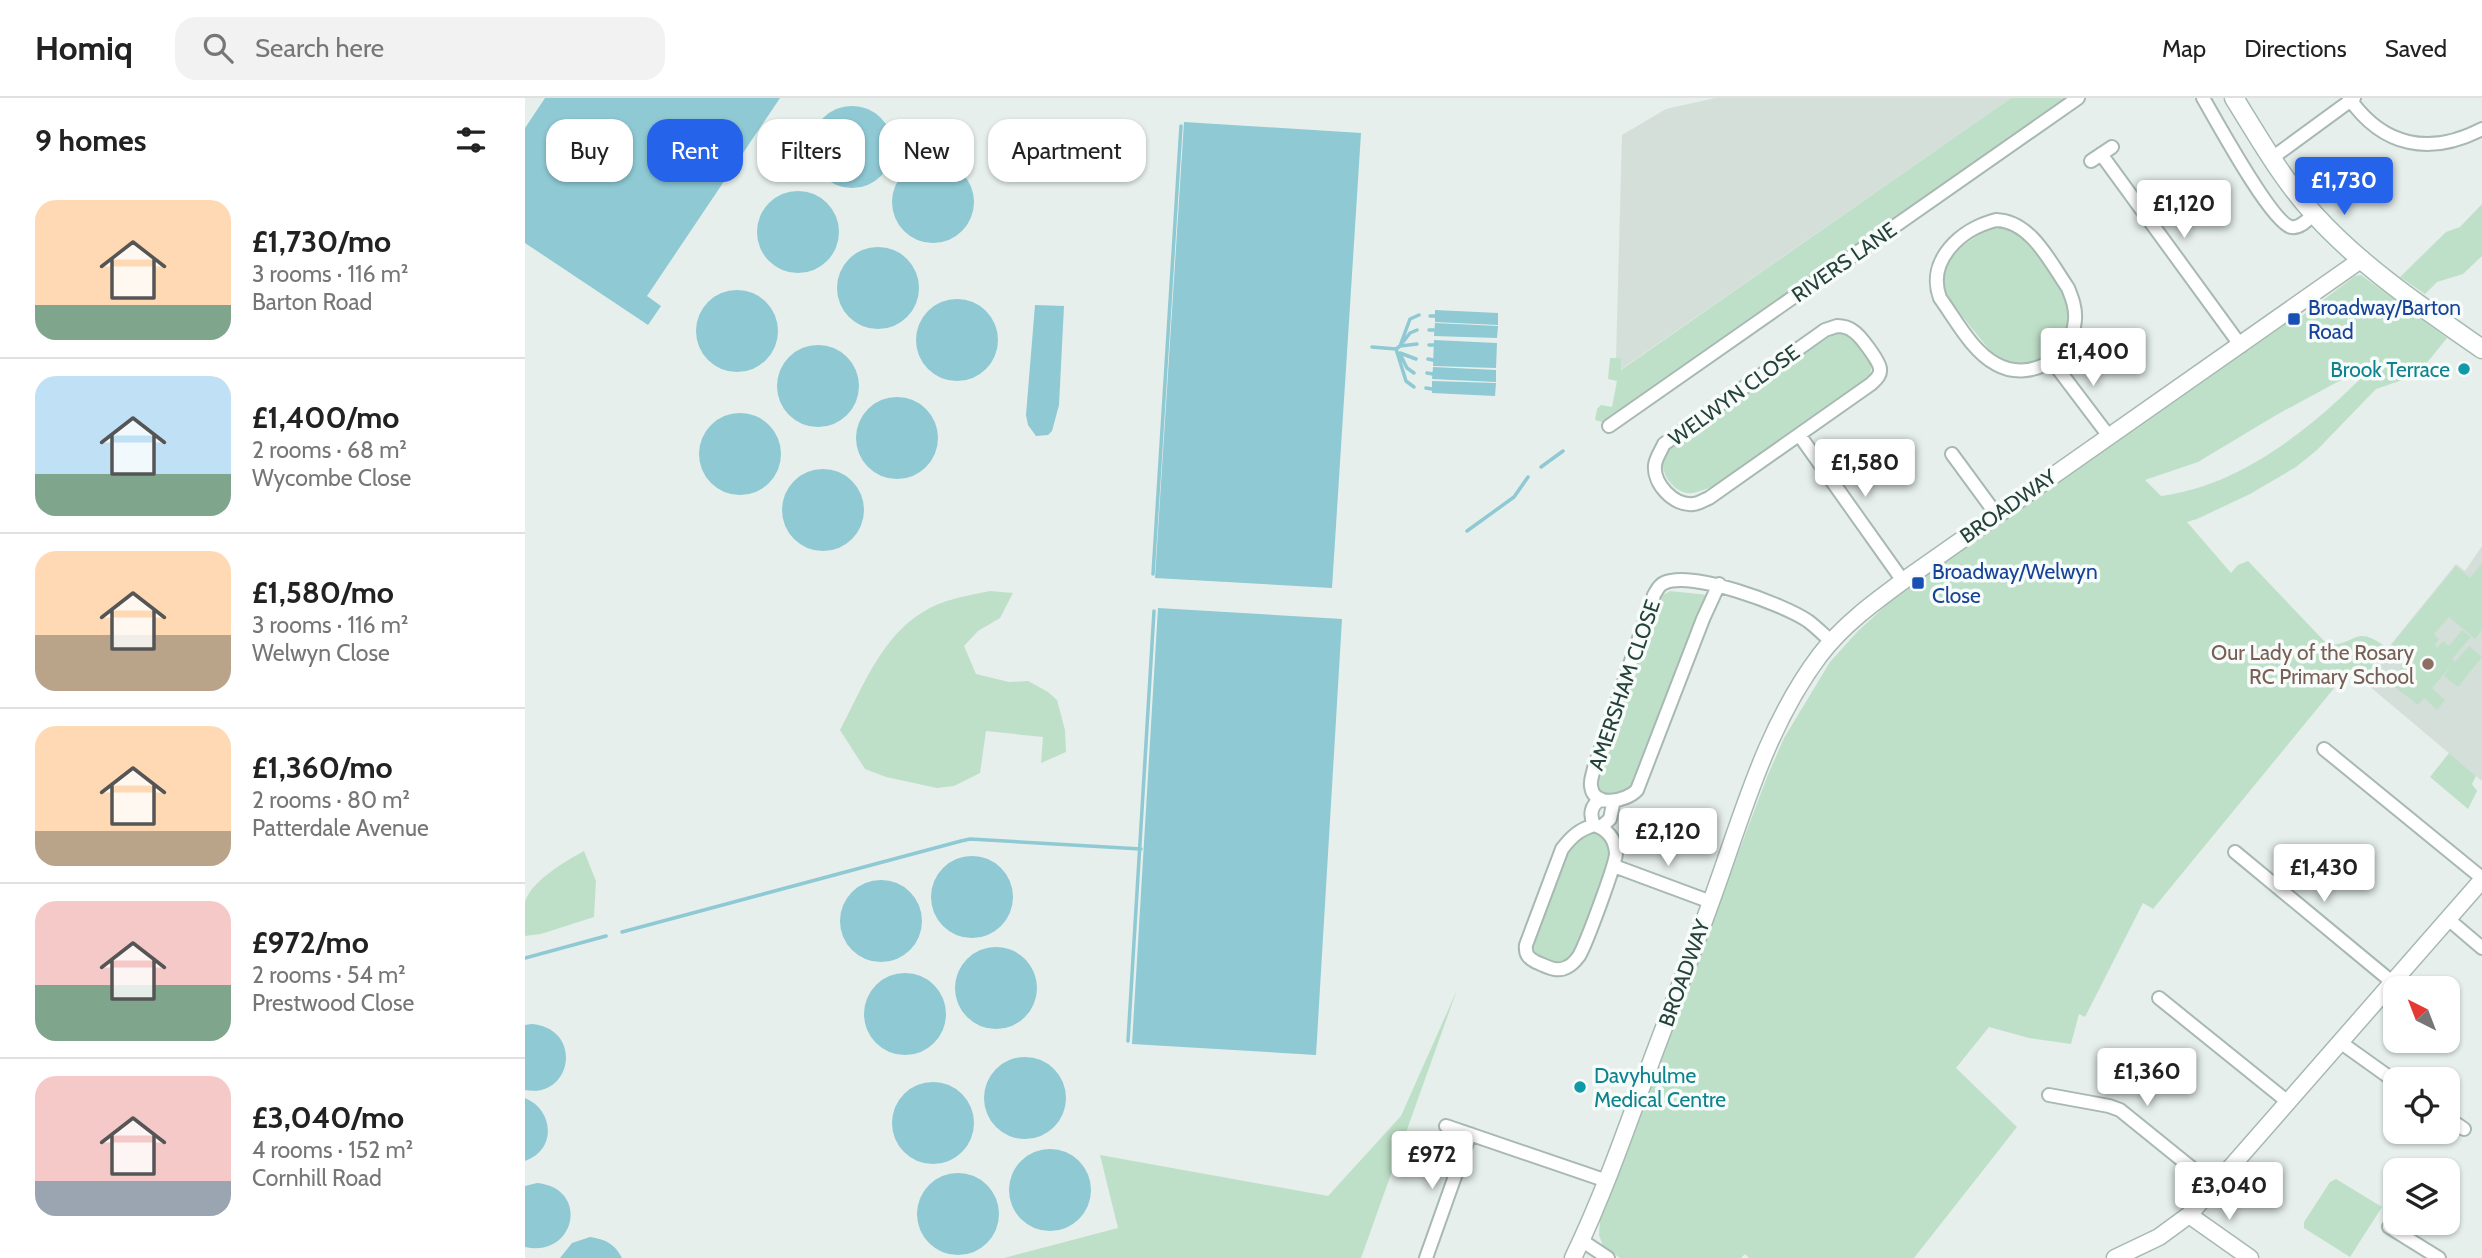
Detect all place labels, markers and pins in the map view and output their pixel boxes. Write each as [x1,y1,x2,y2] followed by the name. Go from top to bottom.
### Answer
[2287,158,2401,217] pin: £1,730
[2127,180,2241,240] pin: £1,120
[2308,295,2461,344] place label: Broadway/Barton Road
[2286,311,2302,327] marker: Broadway/Barton Road
[2036,328,2150,388] pin: £1,400
[2330,357,2450,382] place label: Brook Terrace
[2456,361,2472,377] marker: Brook Terrace
[1808,440,1922,499] pin: £1,580
[1932,559,2098,608] place label: Broadway/Welwyn Close
[1910,575,1926,591] marker: Broadway/Welwyn Close
[2211,640,2414,689] place label: Our Lady of the Rosary RC Primary School
[2420,656,2436,672] marker: Our Lady of the Rosary RC Primary School
[1611,808,1725,868] pin: £2,120
[2267,844,2381,904] pin: £1,430
[2090,1048,2204,1108] pin: £1,360
[1594,1063,1726,1112] place label: Davyhulme Medical Centre
[1572,1079,1588,1095] marker: Davyhulme Medical Centre
[1391,1132,1473,1191] pin: £972
[2172,1162,2286,1222] pin: £3,040

